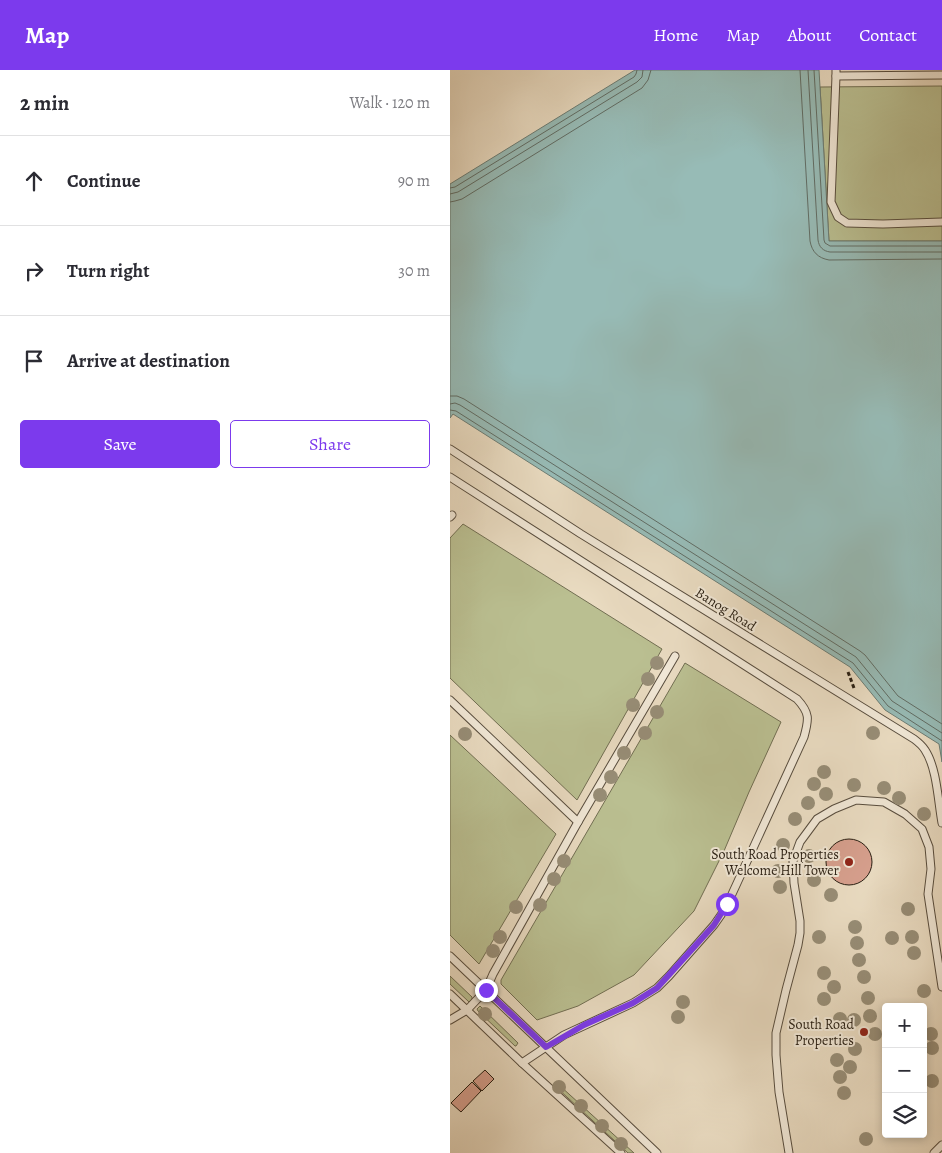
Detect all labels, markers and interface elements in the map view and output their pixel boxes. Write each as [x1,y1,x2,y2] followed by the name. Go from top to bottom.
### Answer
[25,19,69,51] text: Map
[653,23,698,47] text: Home
[726,23,759,47] text: Map
[787,23,831,47] text: About
[859,23,917,47] text: Contact
[20,89,69,117] text: 2 min
[349,92,430,114] text: Walk · 120 m
[20,167,48,195] icon: ahead
[67,168,141,194] text: Continue
[398,170,430,192] text: 90 m
[20,257,48,285] icon: right
[67,258,149,284] text: Turn right
[398,260,430,282] text: 30 m
[20,347,48,375] icon: arrive
[67,348,230,374] text: Arrive at destination
[20,420,220,468] button: Save
[230,420,430,468] button: Share
[692,583,760,636] street label: Banog Road
[711,845,840,880] place label: South Road Properties Welcome Hill Tower
[843,856,855,868] marker: South Road Properties Welcome Hill Tower
[716,893,739,916] route start
[475,979,498,1002] route end
[882,1003,927,1138] map controls
[882,1003,927,1048] button: +
[788,1015,854,1050] place label: South Road Properties
[858,1026,870,1038] marker: South Road Properties
[882,1048,927,1093] button: −
[882,1093,927,1138] button: layers

